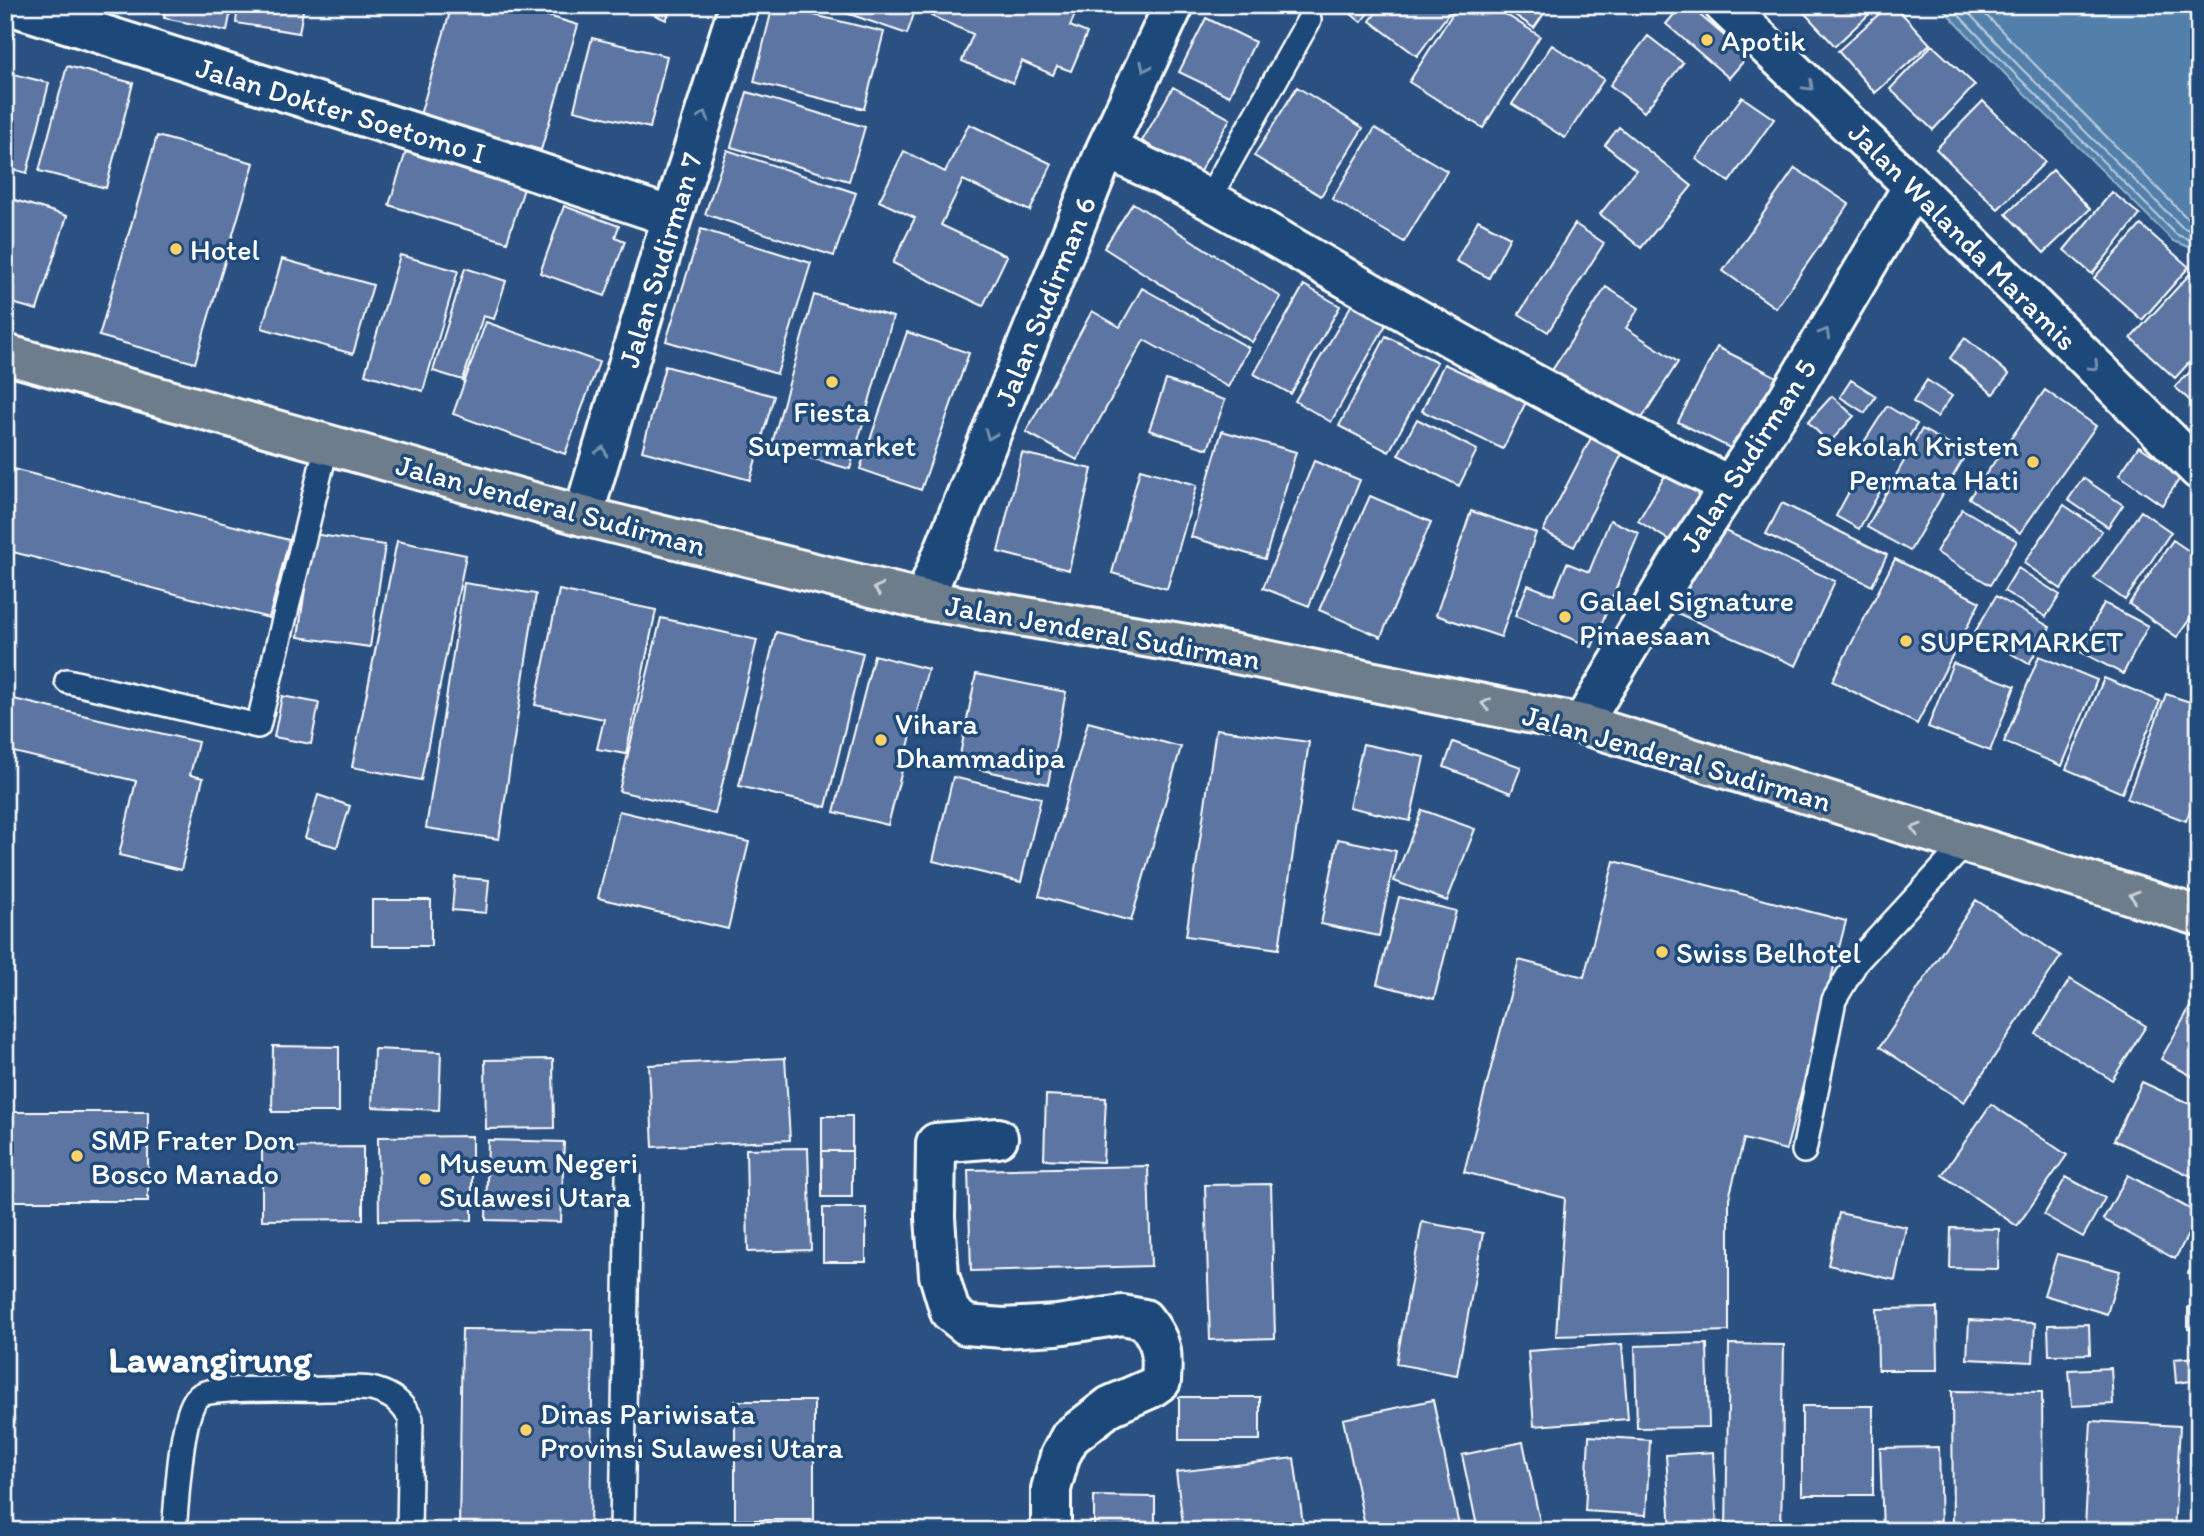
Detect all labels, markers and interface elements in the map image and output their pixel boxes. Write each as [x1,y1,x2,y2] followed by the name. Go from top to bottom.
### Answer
[1721,22,1806,59] place label: Apotik
[1699,32,1715,48] marker: Apotik
[192,48,490,172] street label: Jalan Dokter Soetomo I
[1139,60,1153,72] one-way arrow
[1801,78,1814,91] one-way arrow
[696,110,711,122] one-way arrow
[1841,114,2085,358] street label: Jalan Walanda Maramis
[610,148,710,372] street label: Jalan Sudirman 7
[986,190,1104,412] street label: Jalan Sudirman 6
[190,231,260,268] place label: Hotel
[168,241,184,257] marker: Hotel
[1817,328,1830,341] one-way arrow
[1672,351,1824,559] street label: Jalan Sudirman 5
[2085,357,2098,370] one-way arrow
[824,374,840,390] marker: Fiesta Supermarket
[748,393,916,464] place label: Fiesta Supermarket
[1816,427,2019,498] place label: Sekolah Kristen Permata Hati
[985,428,999,440] one-way arrow
[594,445,609,457] one-way arrow
[392,446,710,564] street label: Jalan Jenderal Sudirman
[2025,454,2041,470] marker: Sekolah Kristen Permata Hati
[1579,582,1794,653] place label: Galael Signature Pinaesaan
[872,583,884,597] one-way arrow
[943,586,1263,678] street label: Jalan Jenderal Sudirman
[1557,609,1573,625] marker: Galael Signature Pinaesaan
[1920,623,2123,660] place label: SUPERMARKET
[1898,633,1914,649] marker: SUPERMARKET
[1519,696,1835,820] street label: Jalan Jenderal Sudirman
[1480,698,1492,713] one-way arrow
[895,705,1066,776] place label: Vihara Dhammadipa
[873,732,889,748] marker: Vihara Dhammadipa
[1910,823,1923,837] one-way arrow
[2128,890,2140,904] one-way arrow
[1676,934,1861,971] place label: Swiss Belhotel
[1654,944,1670,960] marker: Swiss Belhotel
[91,1121,295,1192] place label: SMP Frater Don Bosco Manado
[439,1144,638,1215] place label: Museum Negeri Sulawesi Utara
[69,1148,85,1164] marker: SMP Frater Don Bosco Manado
[417,1171,433,1187] marker: Museum Negeri Sulawesi Utara
[108,1337,313,1381] district label: Lawangirung
[540,1395,844,1466] place label: Dinas Pariwisata Provinsi Sulawesi Utara
[518,1422,534,1438] marker: Dinas Pariwisata Provinsi Sulawesi Utara

